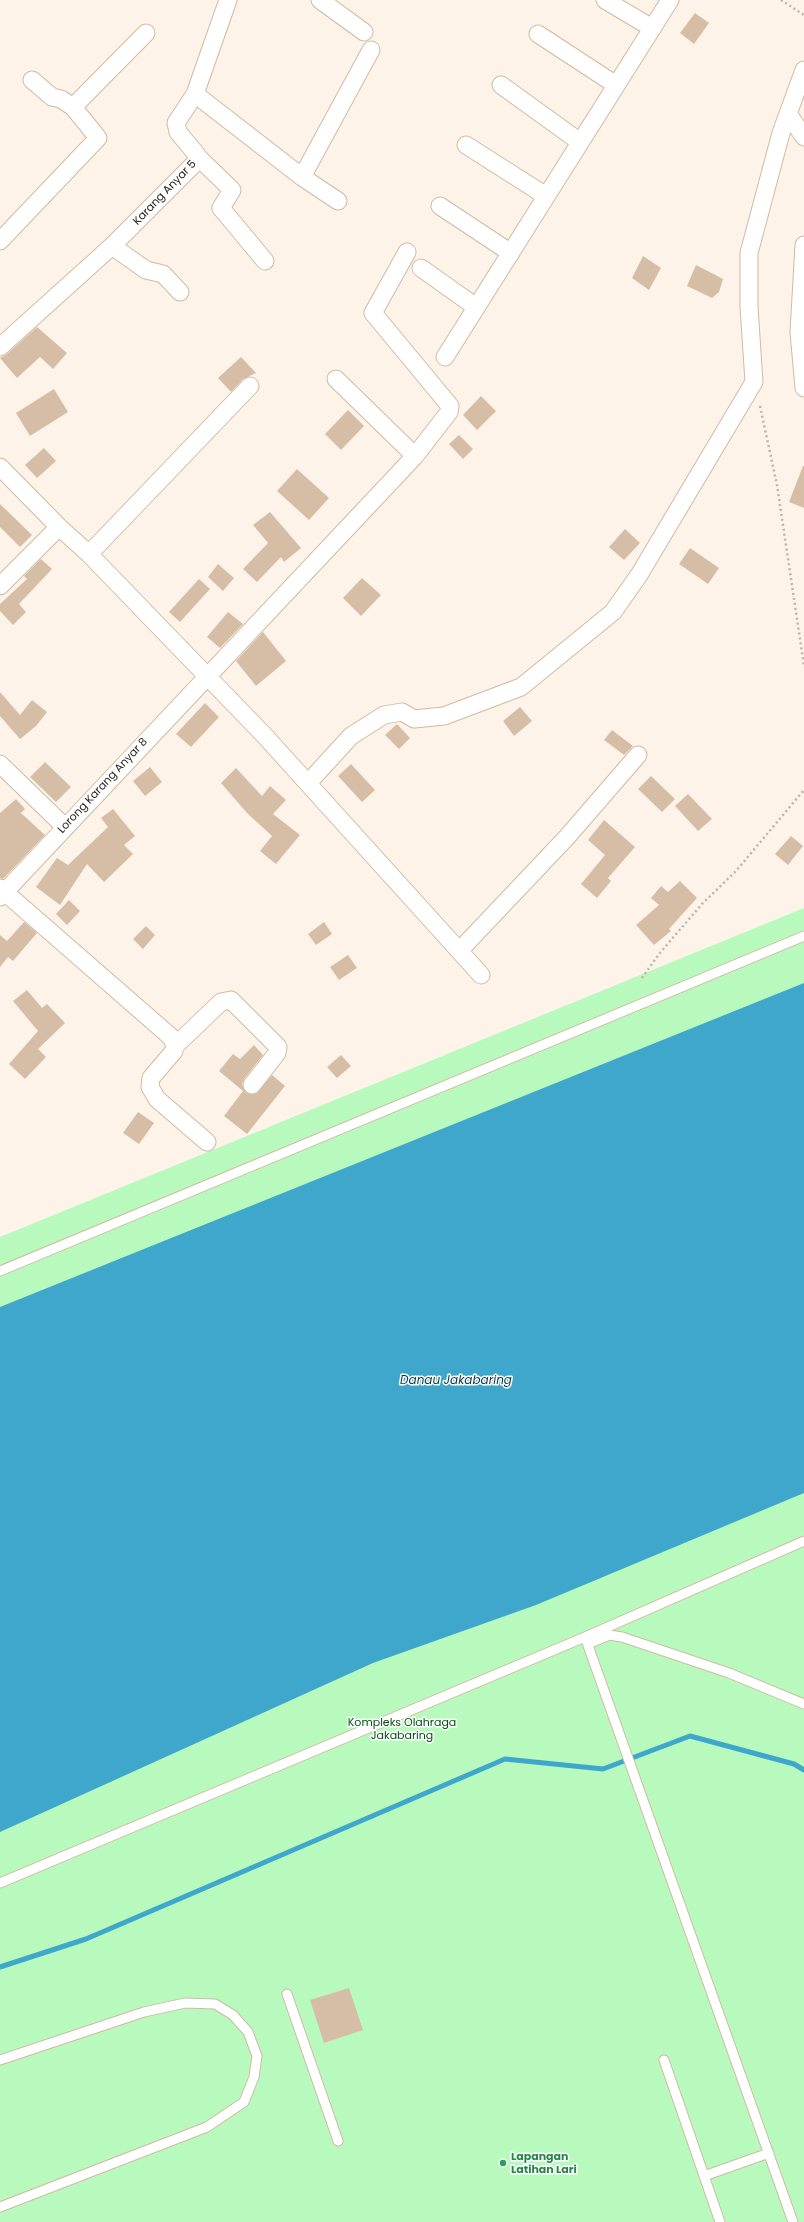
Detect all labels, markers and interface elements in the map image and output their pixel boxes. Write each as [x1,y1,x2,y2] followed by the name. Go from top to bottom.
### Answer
[131,158,199,228] street label: Karang Anyar 5
[55,736,151,836] street label: Lorong Karang Anyar 8
[400,1374,512,1388] water label: Danau Jakabaring
[348,1716,456,1742] park label: Kompleks Olahraga Jakabaring
[511,2150,577,2176] place label: Lapangan Latihan Lari
[498,2158,508,2168] marker: Lapangan Latihan Lari

